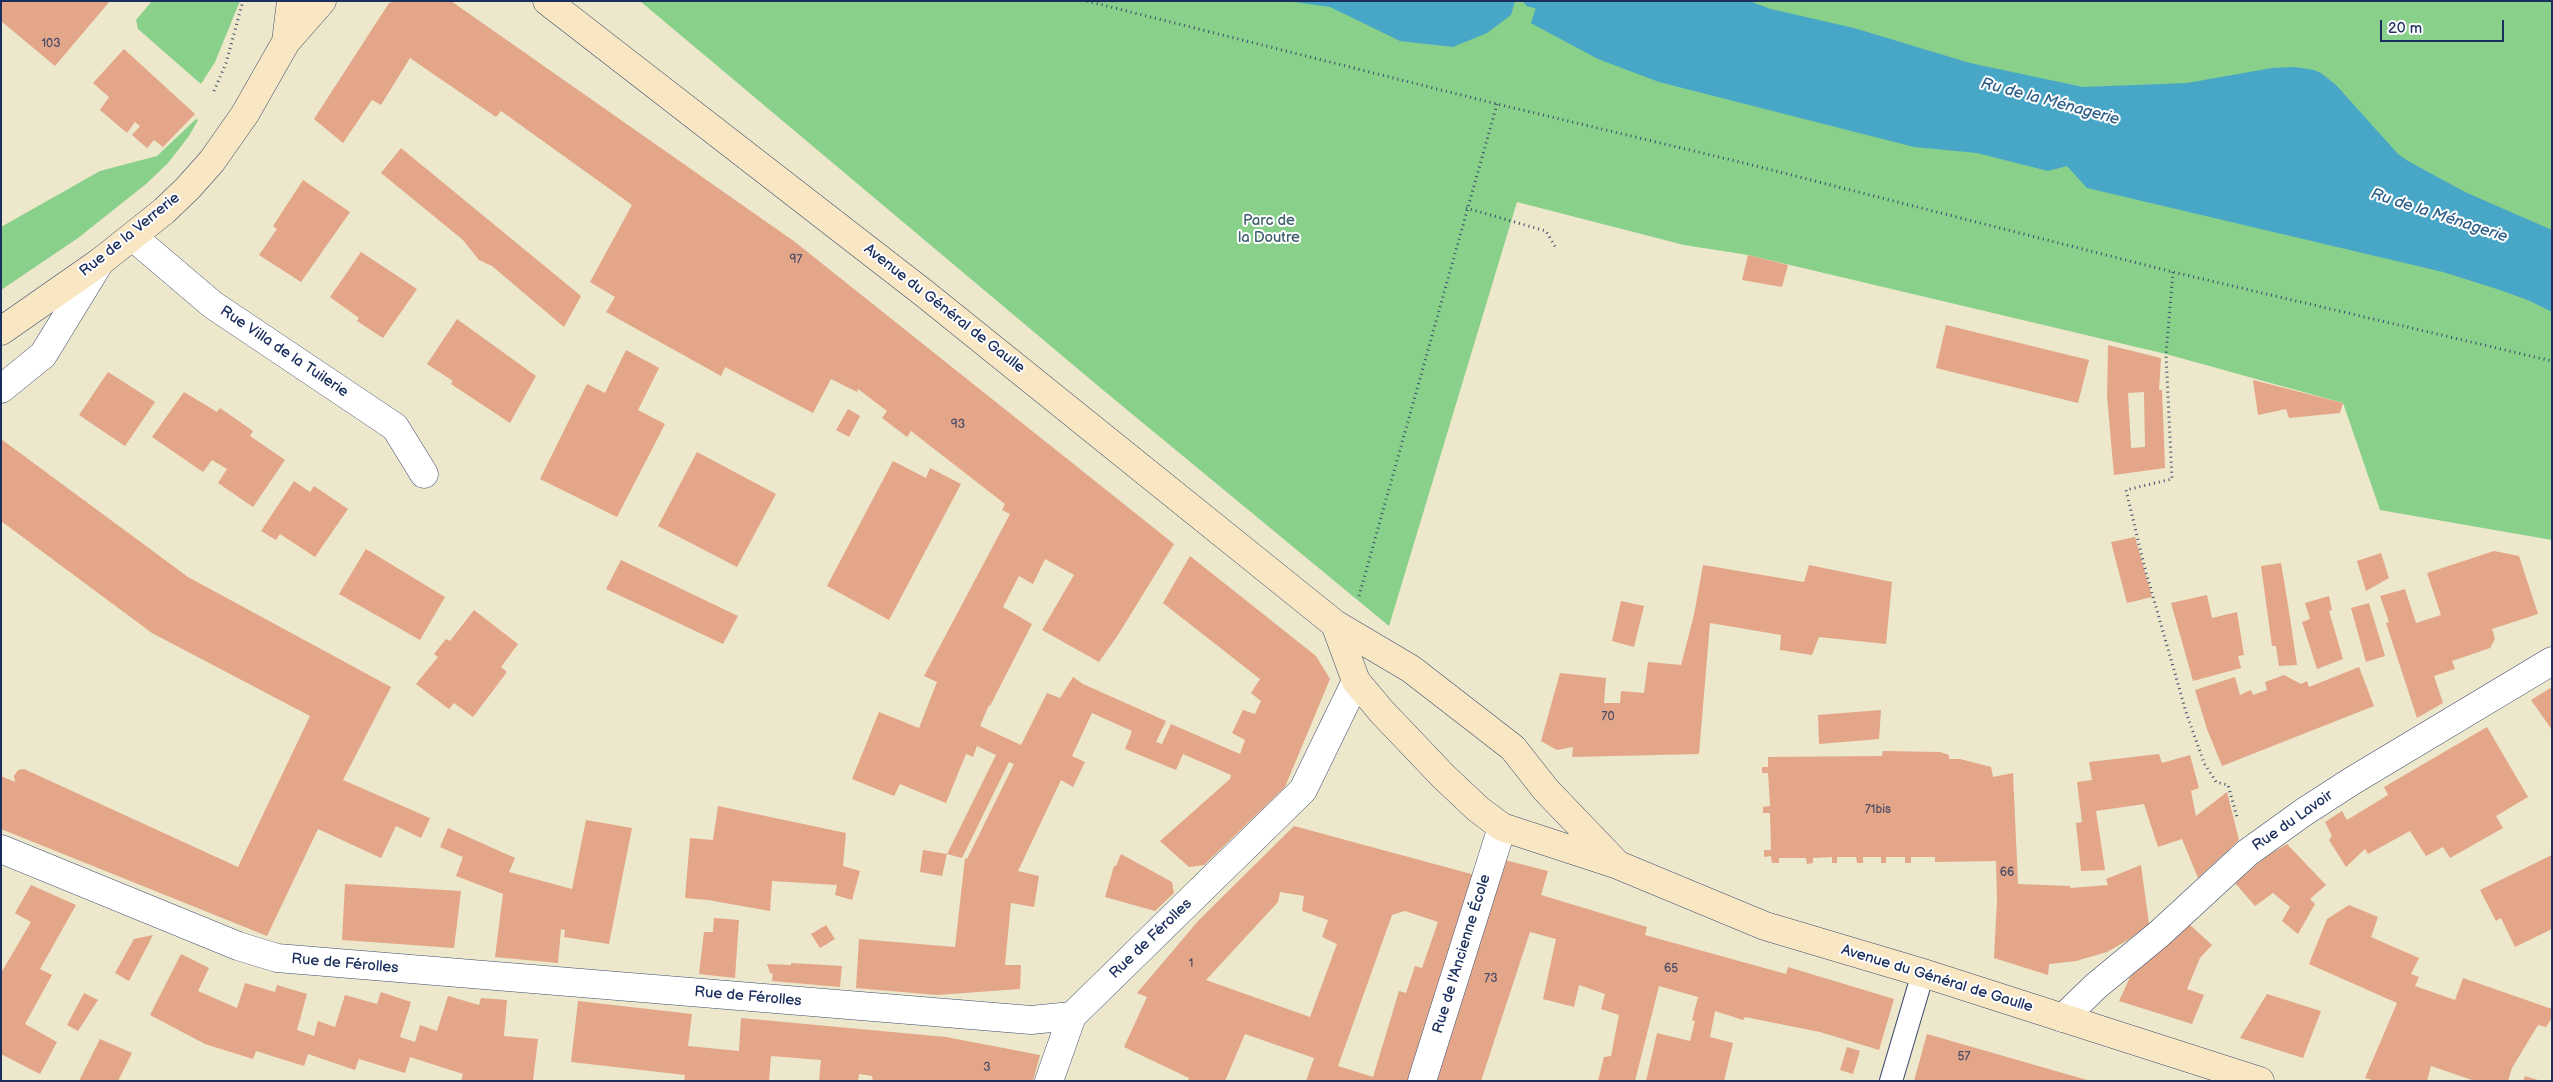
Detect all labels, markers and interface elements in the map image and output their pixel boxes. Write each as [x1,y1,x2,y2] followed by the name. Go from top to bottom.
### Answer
[2383,10,2507,42] scale bar
[2388,19,2422,38] text: 20 m
[41,37,61,51] house number: 103
[1979,74,2121,130] water label: Ru de la Ménagerie
[2368,185,2510,247] water label: Ru de la Ménagerie
[76,189,184,281] street label: Rue de la Verrerie
[1238,212,1300,247] park label: Parc de la Doutre
[860,241,1028,377] street label: Avenue du Général de Gaulle
[790,253,802,267] house number: 97
[216,302,352,402] street label: Rue Villa de la Tuilerie
[951,418,965,432] house number: 93
[1602,710,1614,724] house number: 70
[2249,787,2337,855] street label: Rue du Lavoir
[1865,803,1891,817] house number: 71bis
[2000,866,2014,880] house number: 66
[1429,872,1495,1036] street label: Rue de l'Ancienne École
[1106,895,1196,983] street label: Rue de Férolles
[1839,941,2035,1017] street label: Avenue du Général de Gaulle
[291,950,399,978] street label: Rue de Férolles
[1189,957,1193,971] house number: 1
[1664,962,1678,976] house number: 65
[1484,972,1498,986] house number: 73
[694,983,802,1011] street label: Rue de Férolles
[1958,1050,1970,1064] house number: 57
[983,1061,991,1075] house number: 3

